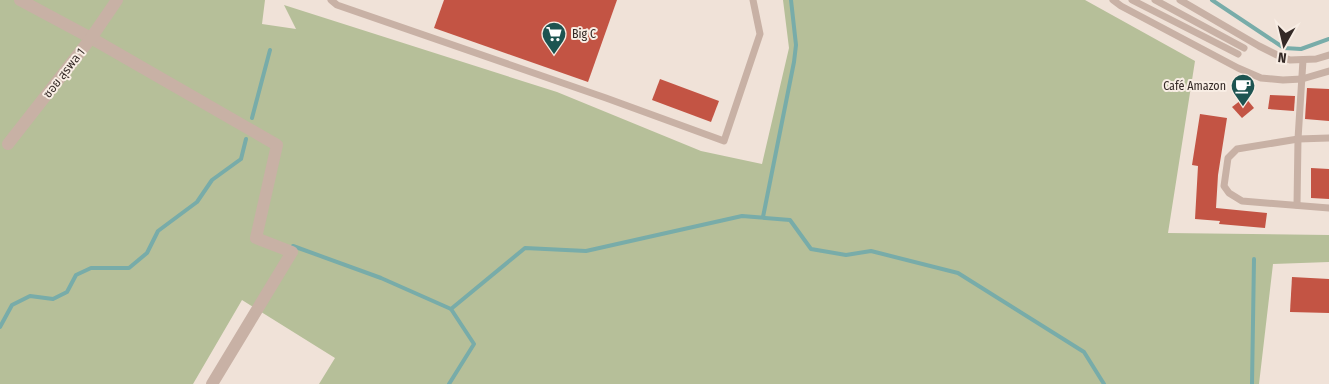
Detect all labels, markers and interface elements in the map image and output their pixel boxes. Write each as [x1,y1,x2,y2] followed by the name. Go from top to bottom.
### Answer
[1259,20,1309,70] north arrow
[541,21,567,55] supermarket icon: Big C
[572,27,596,41] place label: Big C
[40,45,88,101] street label: ซอย สุรพล 1
[1277,48,1288,66] text: N
[1230,73,1256,107] cafe icon: Café Amazon
[1163,79,1226,93] place label: Café Amazon

